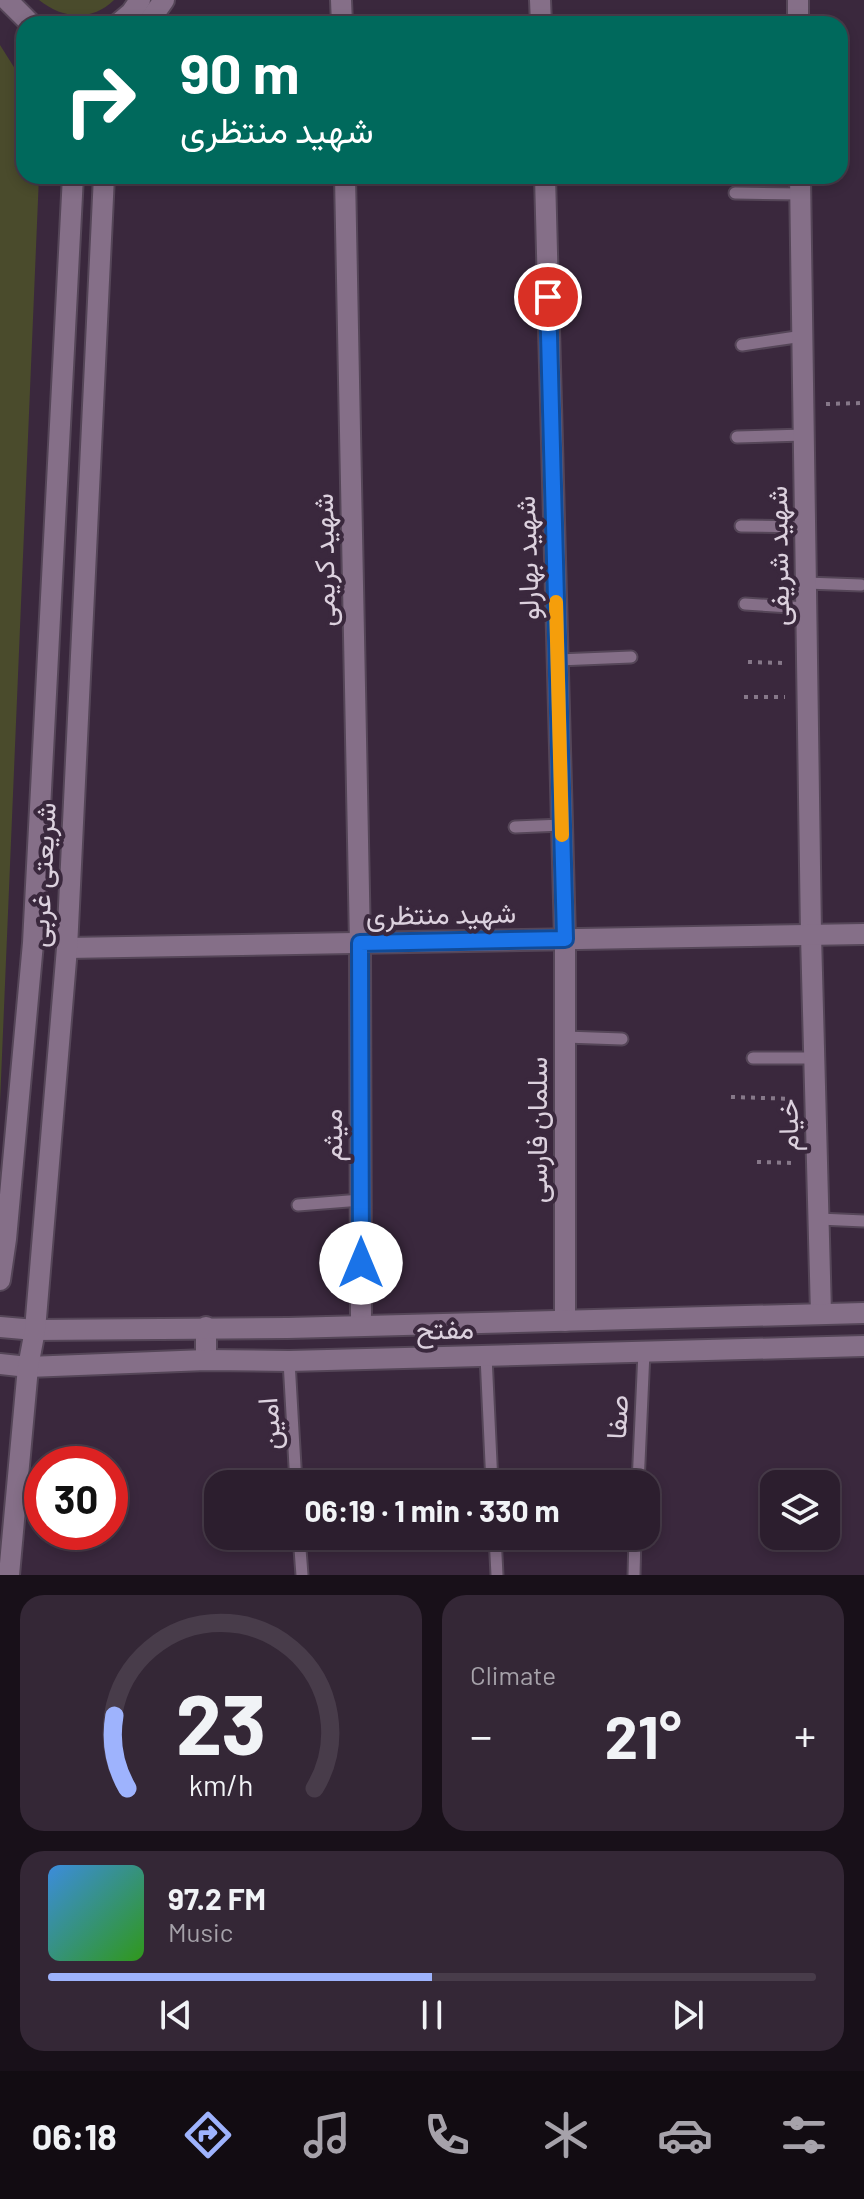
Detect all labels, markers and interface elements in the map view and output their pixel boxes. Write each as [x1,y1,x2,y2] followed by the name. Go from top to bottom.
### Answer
[180,38,300,105] text: 90 m
[48,48,152,152] icon: right
[180,107,374,150] text: شهید منتظری
[514,263,582,331] pin
[526,275,570,319] icon: arrive
[759,485,797,627] street label: شهید شریفی
[305,493,343,627] street label: شهید کریمی
[507,495,547,621] street label: شهید بهارلو
[20,802,64,948] street label: شریعتی غربی
[365,895,517,933] street label: شهید منتظری
[519,1057,555,1203] street label: سلمان فارسی
[770,1098,807,1152] street label: خیام
[314,1109,351,1161] street label: میثم
[319,1221,403,1305] position arrow
[416,1310,474,1350] street label: مفتح
[598,1394,634,1440] street label: صفا
[249,1397,288,1452] street label: امین
[24,1446,128,1550] speed limit sign: 30
[760,1470,840,1550] map controls
[760,1470,840,1550] button: layers
[304,1492,560,1528] text: 06:19 · 1 min · 330 m
[470,1659,556,1690] text: Climate
[176,1672,266,1772] text: 23
[604,1699,682,1771] text: 21°
[470,1708,492,1761] text: −
[794,1708,816,1761] text: +
[189,1767,253,1802] text: km/h
[168,1880,266,1916] text: 97.2 FM
[168,1916,233,1947] text: Music
[154,1993,198,2037] icon: previous
[410,1993,454,2037] icon: pause
[666,1993,710,2037] icon: next
[180,2107,236,2163] icon: directions
[299,2107,355,2163] icon: music
[419,2107,475,2163] icon: phone
[538,2107,594,2163] icon: climate
[657,2107,713,2163] icon: car
[776,2107,832,2163] icon: filters
[32,2114,117,2157] text: 06:18

